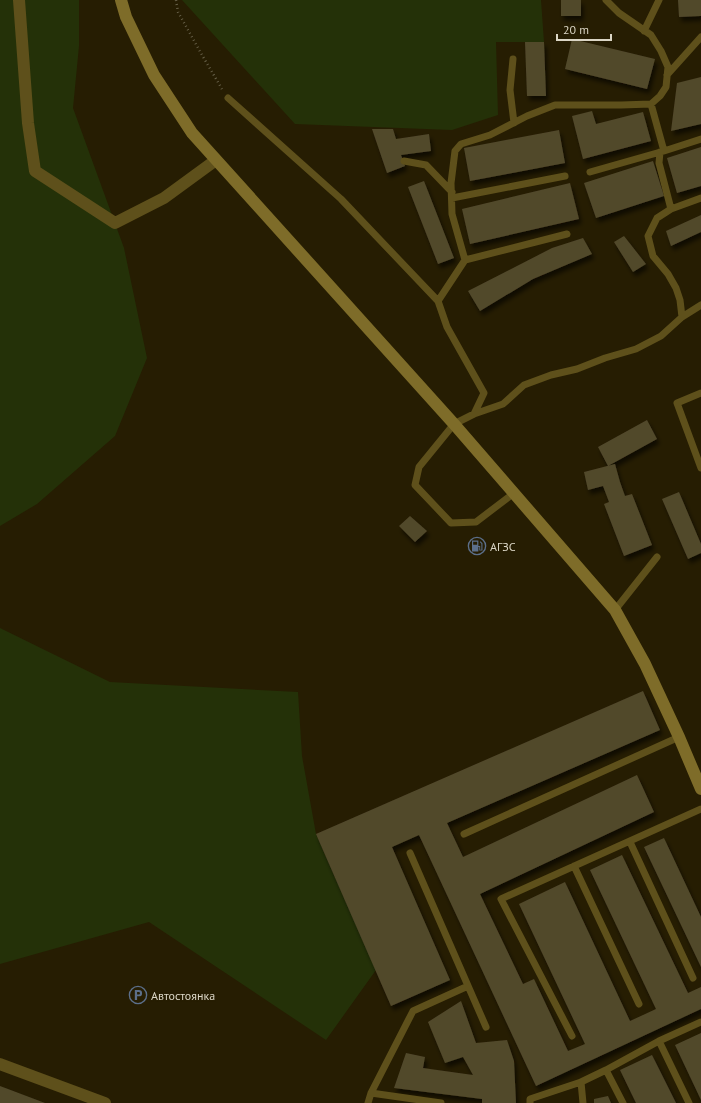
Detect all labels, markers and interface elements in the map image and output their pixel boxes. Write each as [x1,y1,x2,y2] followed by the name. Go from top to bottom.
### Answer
[557,16,611,42] scale bar
[563,22,589,37] text: 20 m
[467,536,487,556] fuel station icon: АГЗС
[490,539,516,554] place label: АГЗС
[128,985,148,1005] parking icon: Автостоянка
[151,988,215,1003] place label: Автостоянка

